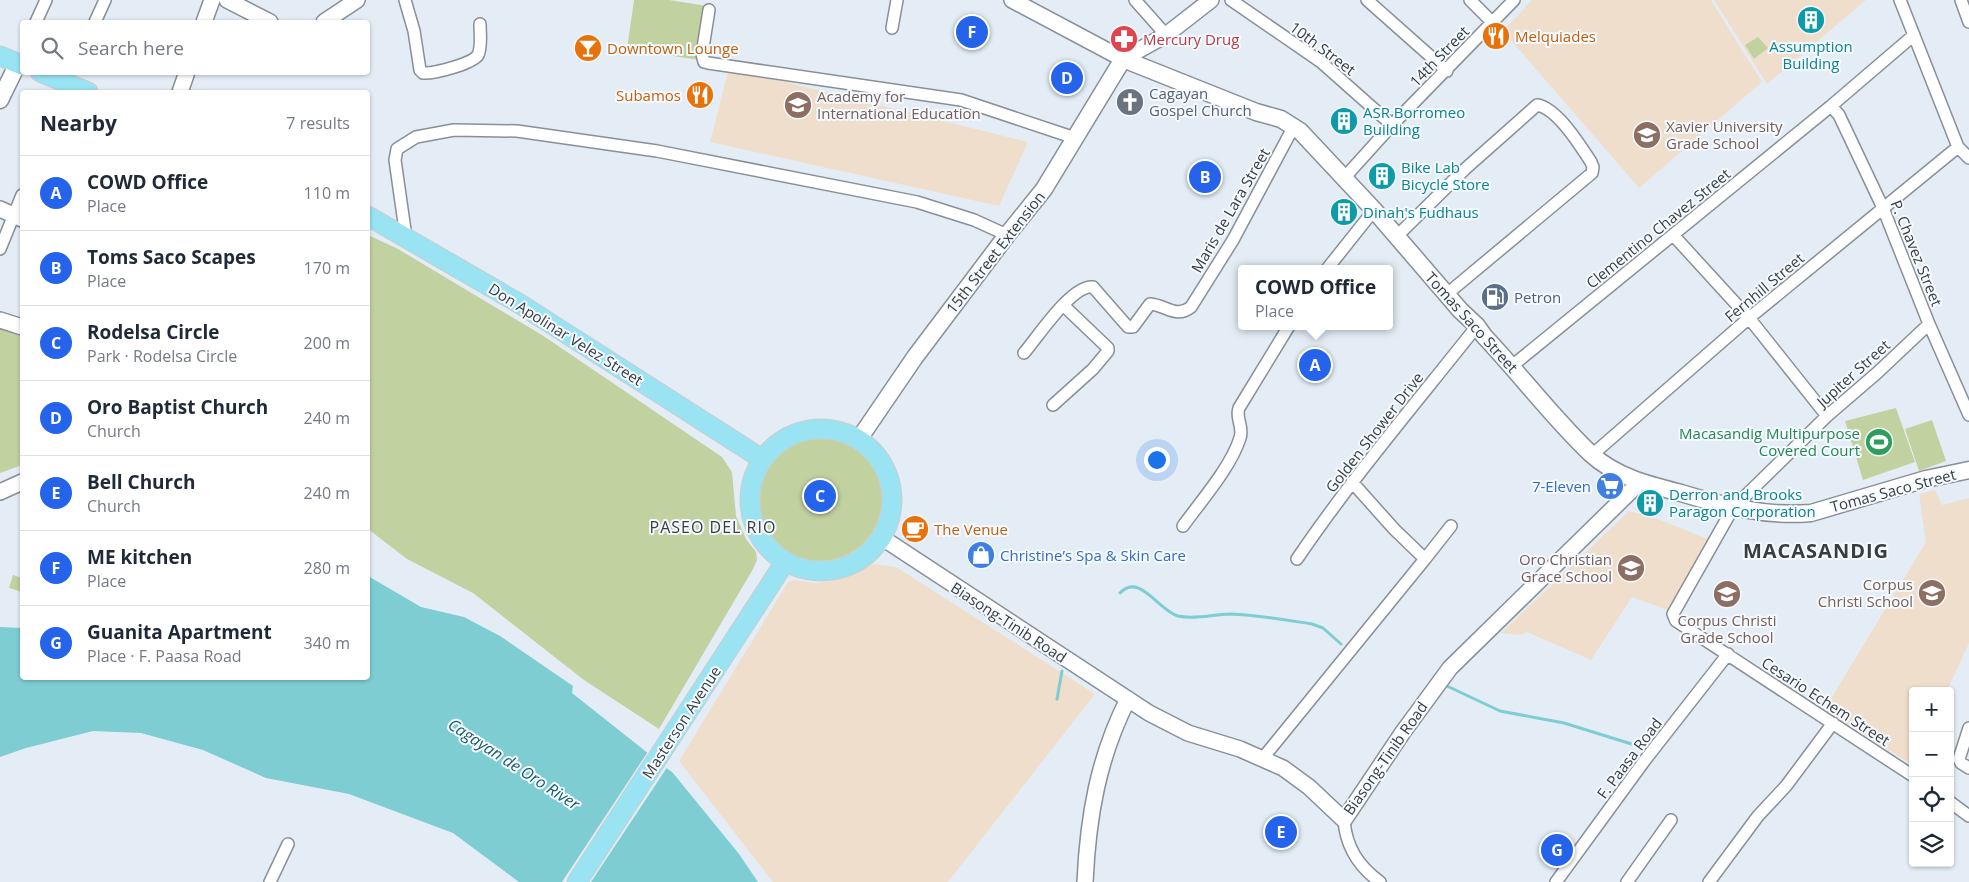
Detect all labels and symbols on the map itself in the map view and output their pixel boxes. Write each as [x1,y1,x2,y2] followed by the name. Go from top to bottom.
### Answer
[1796,5,1826,35] building icon: Assumption Building
[956,13,988,51] pin: F
[1286,17,1360,79] street label: 10th Street
[1405,21,1473,91] street label: 14th Street
[1481,21,1511,51] restaurant icon: Melquiades
[1109,24,1139,54] pharmacy icon: Mercury Drug
[1515,26,1596,46] place label: Melquiades
[1143,29,1239,49] place label: Mercury Drug
[573,33,603,63] bar icon: Downtown Lounge
[1769,36,1853,73] place label: Assumption Building
[607,38,739,58] place label: Downtown Lounge
[1051,59,1083,97] pin: D
[685,80,715,110] restaurant icon: Subamos
[1149,83,1252,120] place label: Cagayan Gospel Church
[616,85,681,105] place label: Subamos
[817,86,981,123] place label: Academy for International Education
[1115,87,1145,117] church icon: Cagayan Gospel Church
[783,90,813,120] school or university icon: Academy for International Education
[1363,102,1465,139] place label: ASR Borromeo Building
[1329,106,1359,136] building icon: ASR Borromeo Building
[1666,116,1783,153] place label: Xavier University Grade School
[1632,120,1662,150] school or university icon: Xavier University Grade School
[1186,144,1274,276] street label: Maris de Lara Street
[1401,157,1490,194] place label: Bike Lab Bicycle Store
[1189,158,1221,196] pin: B
[1367,161,1397,191] building icon: Bike Lab Bicycle Store
[1582,164,1734,292] street label: Clementino Chavez Street
[941,187,1049,317] street label: 15th Street Extension
[1329,197,1359,227] building icon: Dinah's Fudhaus
[1887,197,1947,309] street label: P. Chavez Street
[1363,202,1479,222] place label: Dinah's Fudhaus
[1720,248,1808,326] street label: Fernhill Street
[1421,267,1523,377] street label: Tomas Saco Street
[485,278,647,390] street label: Don Apolinar Velez Street
[1480,282,1510,312] fuel station icon: Petron
[1514,287,1561,307] place label: Petron
[1811,335,1894,413] street label: Jupiter Street
[1299,346,1331,384] pin: A
[1321,368,1427,496] street label: Golden Shower Drive
[1679,423,1860,460] place label: Macasandig Multipurpose Covered Court
[1864,427,1894,457] sports icon: Macasandig Multipurpose Covered Court
[1144,447,1170,473] your location
[1828,464,1958,516] street label: Tomas Saco Street
[1595,471,1625,501] supermarket icon: 7-Eleven
[1532,476,1591,496] place label: 7-Eleven
[804,477,836,515] pin: C
[1669,484,1816,521] place label: Derron and Brooks Paragon Corporation
[1635,488,1665,518] building icon: Derron and Brooks Paragon Corporation
[900,514,930,544] cafe icon: The Venue
[650,516,776,538] district label: PASEO DEL RIO
[934,519,1008,539] place label: The Venue
[1743,537,1889,564] district label: MACASANDIG
[966,540,996,570] shop icon: Christine’s Spa & Skin Care
[1000,545,1186,565] place label: Christine’s Spa & Skin Care
[1519,549,1612,586] place label: Oro Christian Grace School
[1616,553,1646,583] school or university icon: Oro Christian Grace School
[1818,574,1913,611] place label: Corpus Christi School
[947,577,1071,667] street label: Biasong-Tinib Road
[1917,578,1947,608] school or university icon: Corpus Christi School
[1712,579,1742,609] school or university icon: Corpus Christi Grade School
[1678,610,1776,647] place label: Corpus Christi Grade School
[1758,652,1894,750] street label: Cesario Echem Street
[637,662,725,782] street label: Masterson Avenue
[1338,697,1432,819] street label: Biasong-Tinib Road
[444,713,585,815] water label: Cagayan de Oro River
[1592,713,1666,803] street label: F. Paasa Road
[1265,813,1297,851] pin: E
[1541,831,1573,869] pin: G

